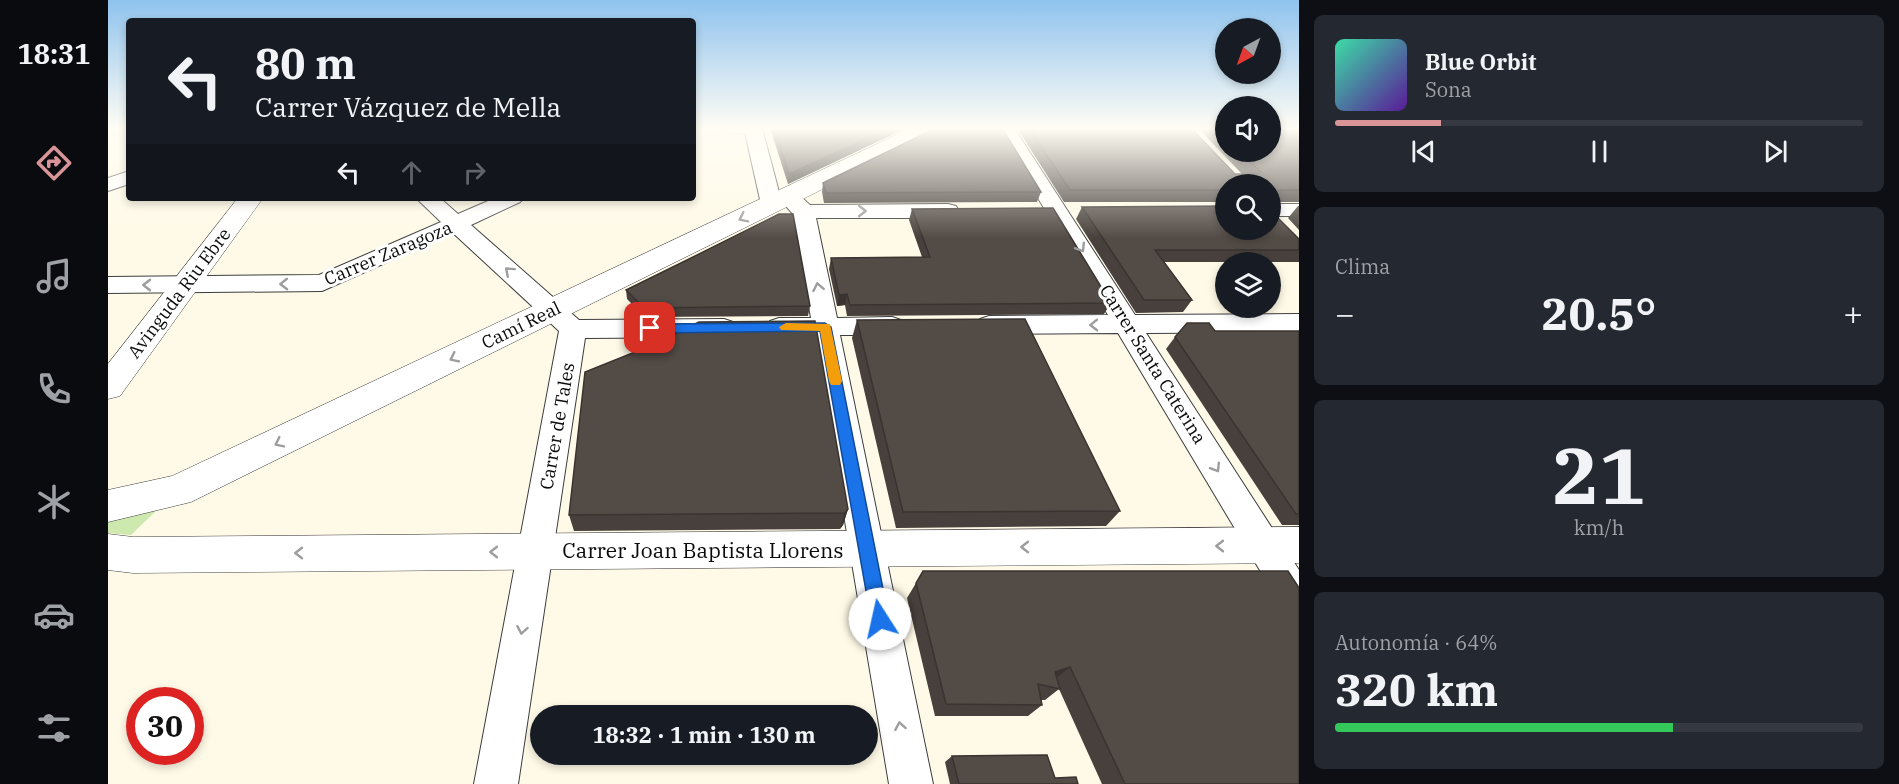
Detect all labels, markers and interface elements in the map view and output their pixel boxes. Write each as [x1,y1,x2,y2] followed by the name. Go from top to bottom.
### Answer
[1215,18,1281,84] north arrow
[1215,18,1281,318] map controls
[18,36,90,71] text: 18:31
[255,36,356,91] text: 80 m
[156,42,234,120] icon: left
[1425,47,1536,76] text: Blue Orbit
[1425,76,1472,103] text: Sona
[255,89,561,124] text: Carrer Vázquez de Mella
[1215,96,1281,162] button: sound
[1407,135,1440,168] icon: previous
[1583,135,1616,168] icon: pause
[1759,135,1792,168] icon: next
[33,142,75,184] icon: directions
[332,156,365,189] icon: left
[395,156,428,189] icon: ahead
[458,156,491,189] icon: right
[1215,174,1281,240] button: search
[858,205,867,217] one-way arrow
[739,210,750,222] one-way arrow
[321,216,456,290] street label: Carrer Zaragoza
[122,223,236,363] street label: Avinguda Riu Ebre
[1073,242,1085,252] one-way arrow
[1215,252,1281,318] button: layers
[1335,253,1390,280] text: Clima
[33,255,75,297] icon: music
[505,267,515,278] one-way arrow
[279,277,288,290] one-way arrow
[142,279,151,291] one-way arrow
[1095,280,1211,448] street label: Carrer Santa Caterina
[812,282,825,292] one-way arrow
[1542,284,1656,342] text: 20.5°
[1335,292,1355,335] text: −
[1843,292,1863,335] text: +
[478,296,564,354] street label: Camí Real
[624,302,675,353] pin
[633,311,666,344] icon: arrive
[1089,318,1098,331] one-way arrow
[450,350,461,362] one-way arrow
[535,361,579,491] street label: Carrer de Tales
[33,368,75,410] icon: phone
[1552,424,1646,525] text: 21
[274,435,285,447] one-way arrow
[1209,462,1221,472] one-way arrow
[33,481,75,523] icon: climate
[1574,514,1624,541] text: km/h
[562,536,844,564] street label: Carrer Joan Baptista Llorens
[1215,540,1224,552] one-way arrow
[1020,541,1029,554] one-way arrow
[489,546,498,558] one-way arrow
[294,547,303,559] one-way arrow
[848,587,912,651] position arrow
[33,594,75,636] icon: car
[516,625,529,635] one-way arrow
[1335,629,1497,656] text: Autonomía · 64%
[1335,660,1498,718] text: 320 km
[126,687,204,765] speed limit sign: 30
[33,707,75,749] icon: filters
[592,720,816,749] text: 18:32 · 1 min · 130 m
[894,722,907,732] one-way arrow

